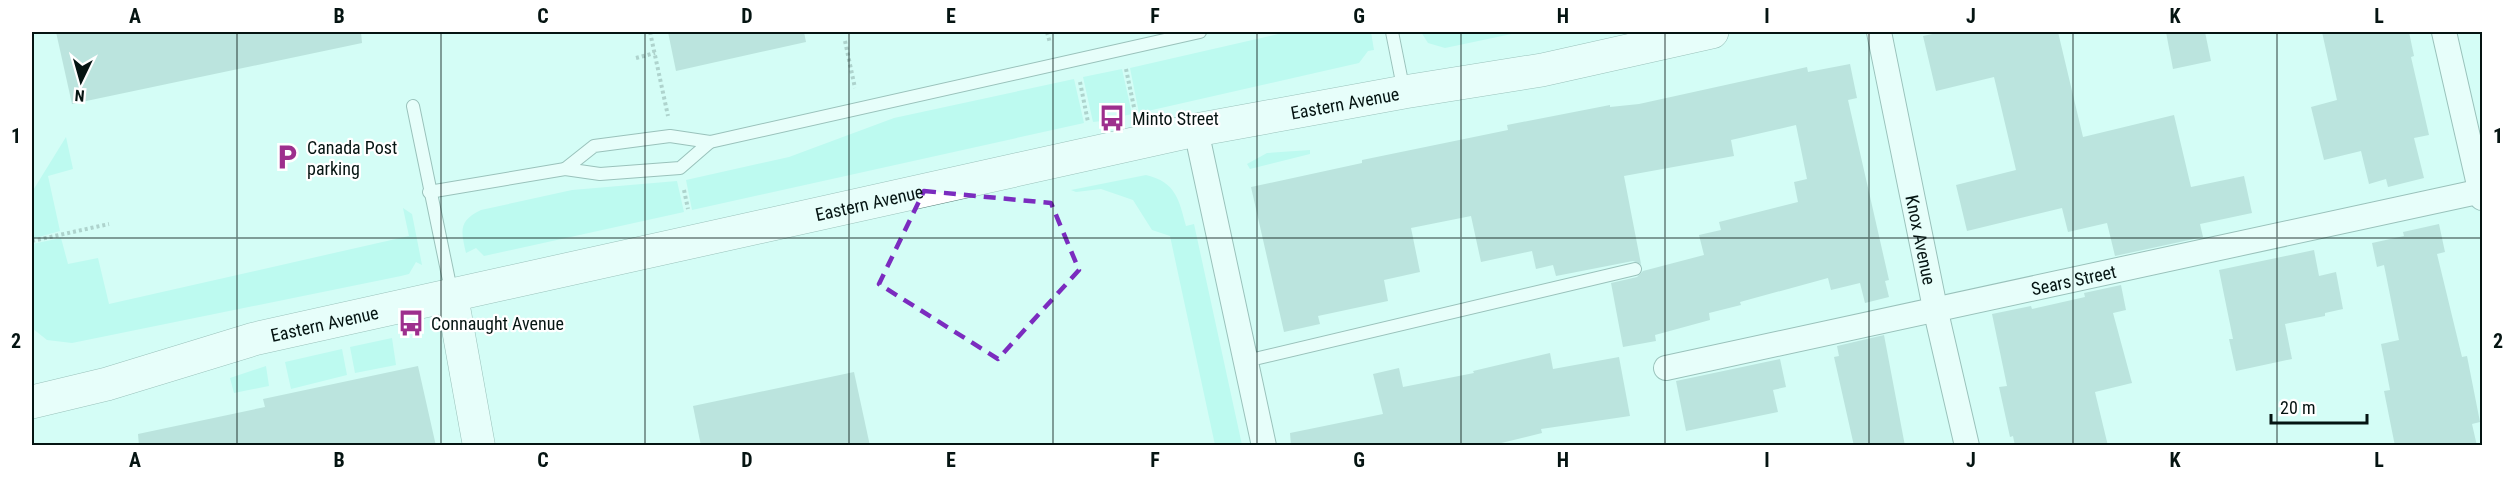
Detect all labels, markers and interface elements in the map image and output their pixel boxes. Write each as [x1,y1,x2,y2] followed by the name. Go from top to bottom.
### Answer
[129,4,141,28] text: A
[333,4,345,28] text: B
[537,4,549,28] text: C
[741,4,753,28] text: D
[946,4,956,28] text: E
[1150,4,1160,28] text: F
[1353,4,1365,28] text: G
[1557,4,1569,28] text: H
[1764,4,1770,28] text: I
[1966,4,1976,28] text: J
[2169,4,2181,28] text: K
[2374,4,2384,28] text: L
[51,51,111,111] north arrow
[1289,83,1401,123] street label: Eastern Avenue
[74,86,85,105] text: N
[1097,103,1127,133] bus stop icon: Minto Street
[1132,108,1219,129] place label: Minto Street
[11,124,21,148] text: 1
[2493,124,2503,148] text: 1
[307,137,397,179] place label: Canada Post parking
[272,142,302,172] parking icon: Canada Post parking
[813,180,925,225] street label: Eastern Avenue
[1902,193,1941,286] street label: Knox Avenue
[2029,260,2118,299] street label: Sears Street
[269,301,380,346] street label: Eastern Avenue
[396,308,426,338] bus stop icon: Connaught Avenue
[431,313,564,334] place label: Connaught Avenue
[11,329,21,353] text: 2
[2493,329,2503,353] text: 2
[2271,387,2367,425] scale bar
[2280,397,2315,418] text: 20 m
[129,448,141,472] text: A
[333,448,345,472] text: B
[537,448,549,472] text: C
[741,448,753,472] text: D
[946,448,956,472] text: E
[1150,448,1160,472] text: F
[1353,448,1365,472] text: G
[1557,448,1569,472] text: H
[1764,448,1770,472] text: I
[1966,448,1976,472] text: J
[2169,448,2181,472] text: K
[2374,448,2384,472] text: L

